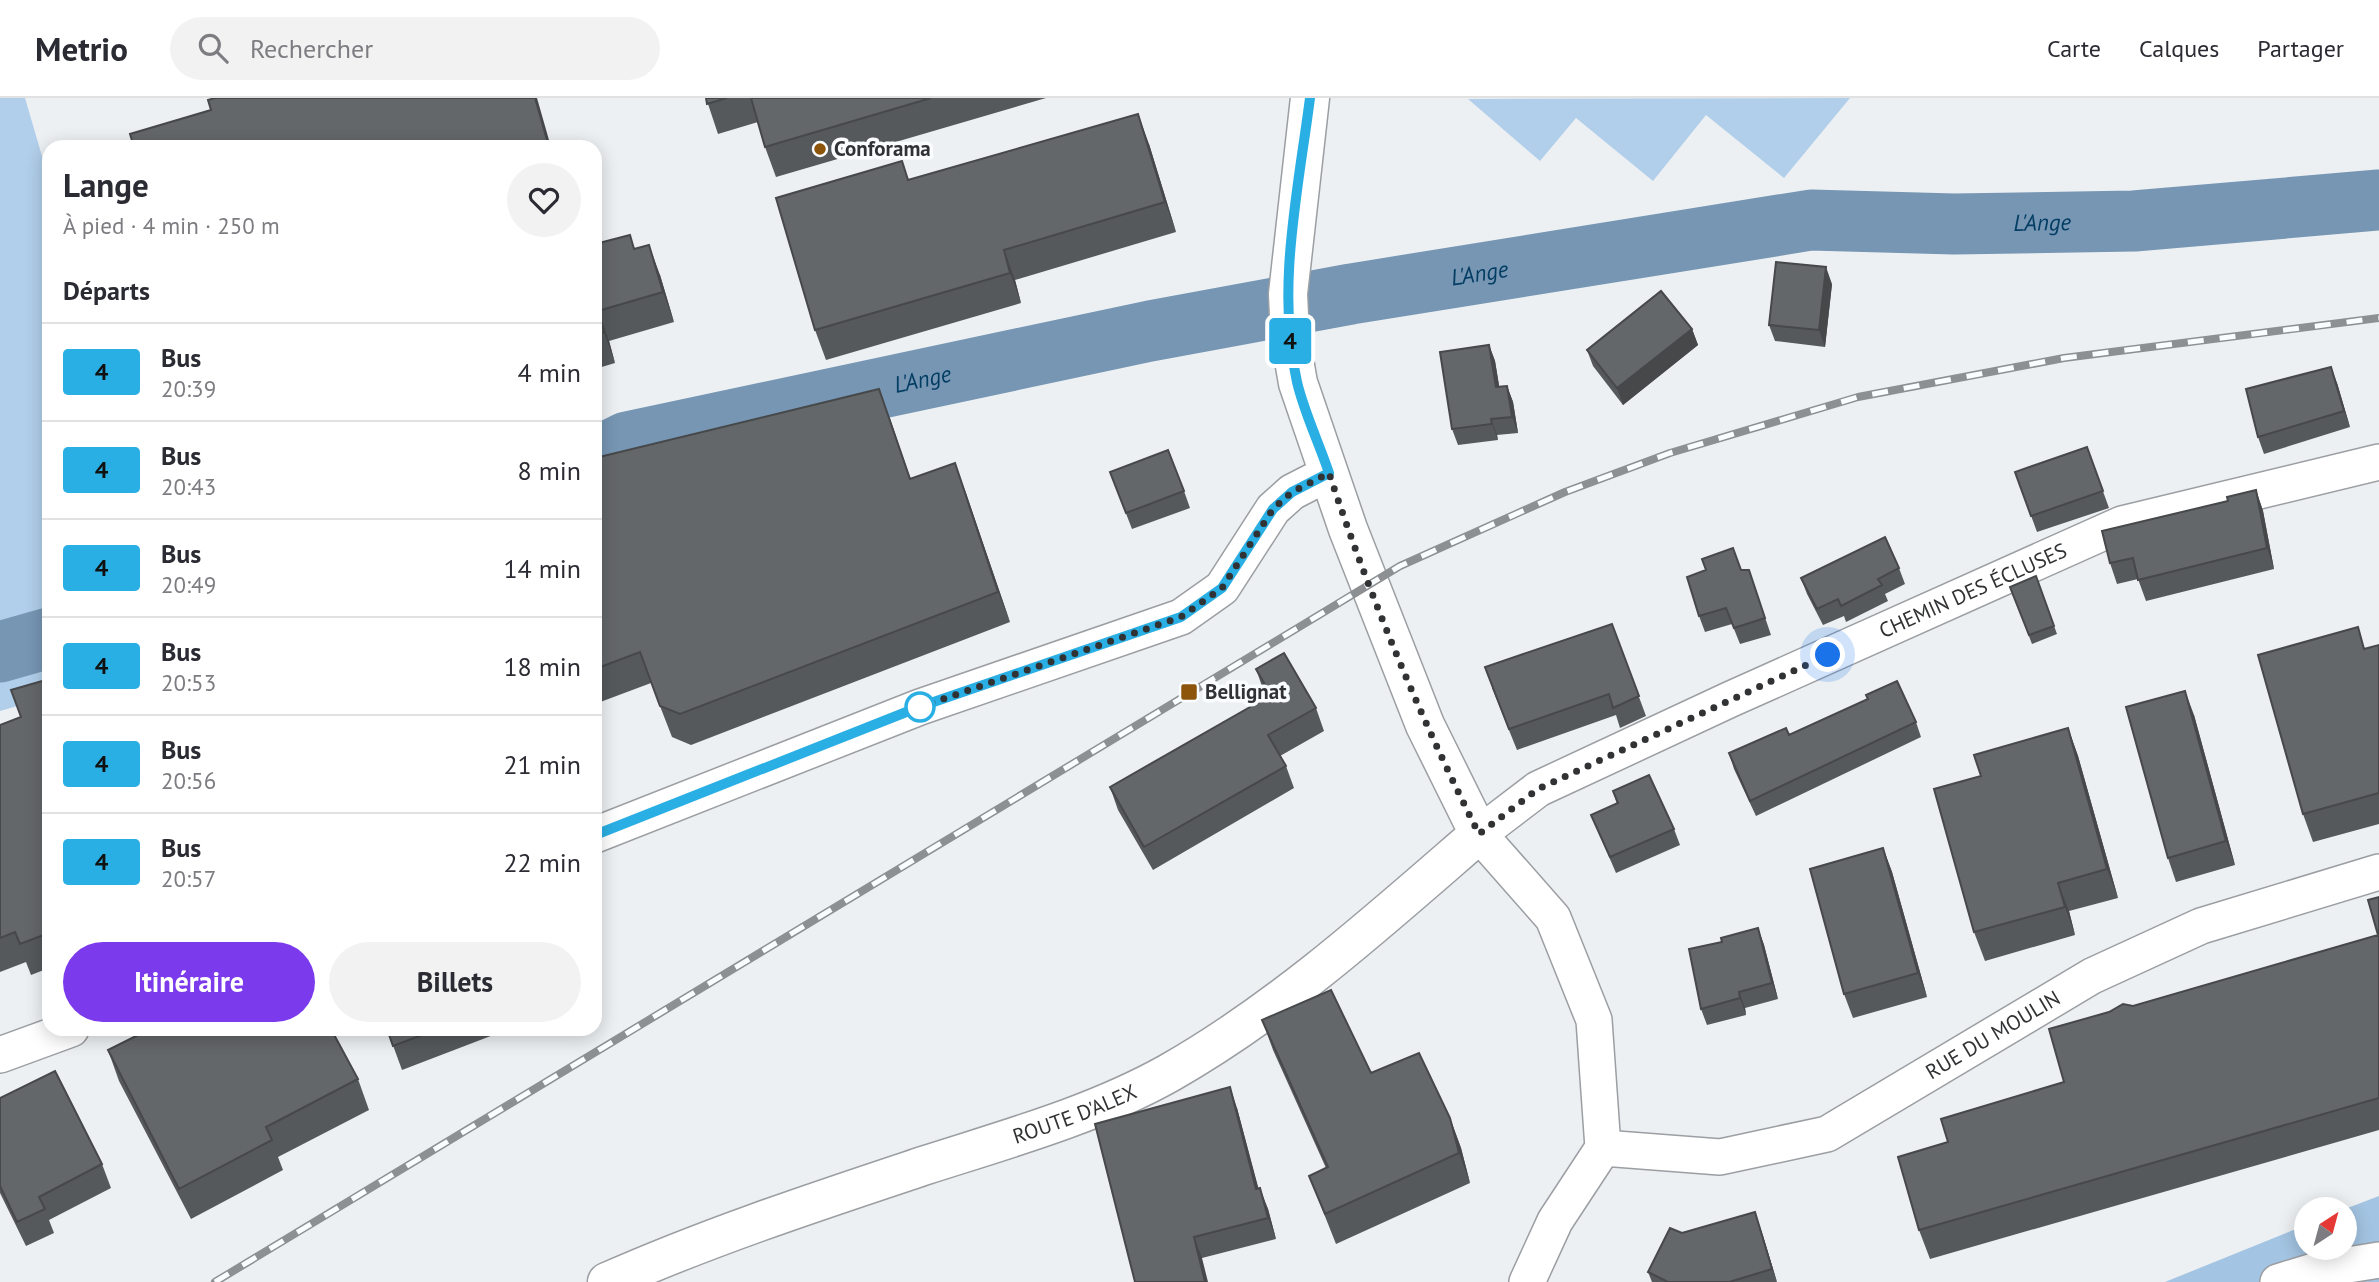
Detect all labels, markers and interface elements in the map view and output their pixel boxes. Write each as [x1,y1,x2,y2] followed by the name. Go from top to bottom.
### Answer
[170,17,660,80] search box
[35,27,128,70] text: Metrio
[194,29,232,67] icon: search
[250,32,373,65] text: Rechercher
[2047,33,2101,64] text: Carte
[2139,33,2219,64] text: Calques
[2257,33,2344,64] text: Partager
[834,135,931,162] place label: Conforama
[812,141,828,157] marker: Conforama
[63,163,149,206] text: Lange
[507,163,581,237] button: heart
[2013,207,2072,237] water label: L'Ange
[63,211,280,240] text: À pied · 4 min · 250 m
[1449,254,1511,292] water label: L'Ange
[63,274,150,307] text: Départs
[1267,318,1313,364] line badge: 4
[1283,325,1297,356] text: 4
[161,341,201,374] text: Bus
[95,356,108,387] text: 4
[518,356,581,389] text: 4 min
[891,359,954,399] water label: L'Ange
[161,374,216,403] text: 20:39
[161,439,201,472] text: Bus
[95,454,108,485] text: 4
[518,454,581,487] text: 8 min
[161,472,216,501] text: 20:43
[1875,536,2071,644] street label: CHEMIN DES ÉCLUSES
[161,537,201,570] text: Bus
[95,552,108,583] text: 4
[503,552,581,585] text: 14 min
[161,570,216,599] text: 20:49
[161,635,201,668] text: Bus
[1810,637,1845,672] your location
[95,650,108,681] text: 4
[503,650,581,683] text: 18 min
[161,668,216,697] text: 20:53
[1205,678,1287,705] place label: Bellignat
[1179,682,1199,702] marker: Bellignat
[905,692,935,722] unlabelled marker
[161,733,201,766] text: Bus
[95,748,108,779] text: 4
[503,748,581,781] text: 21 min
[161,766,216,795] text: 20:56
[161,831,201,864] text: Bus
[95,846,108,877] text: 4
[503,846,581,879] text: 22 min
[161,864,216,893] text: 20:57
[63,942,315,1022] button: Itinéraire
[329,942,581,1022] button: Billets
[1921,984,2065,1085] street label: RUE DU MOULIN
[1009,1078,1141,1150] street label: ROUTE D'ALEX
[2294,1197,2357,1260] north arrow
[2294,1197,2357,1260] map controls

